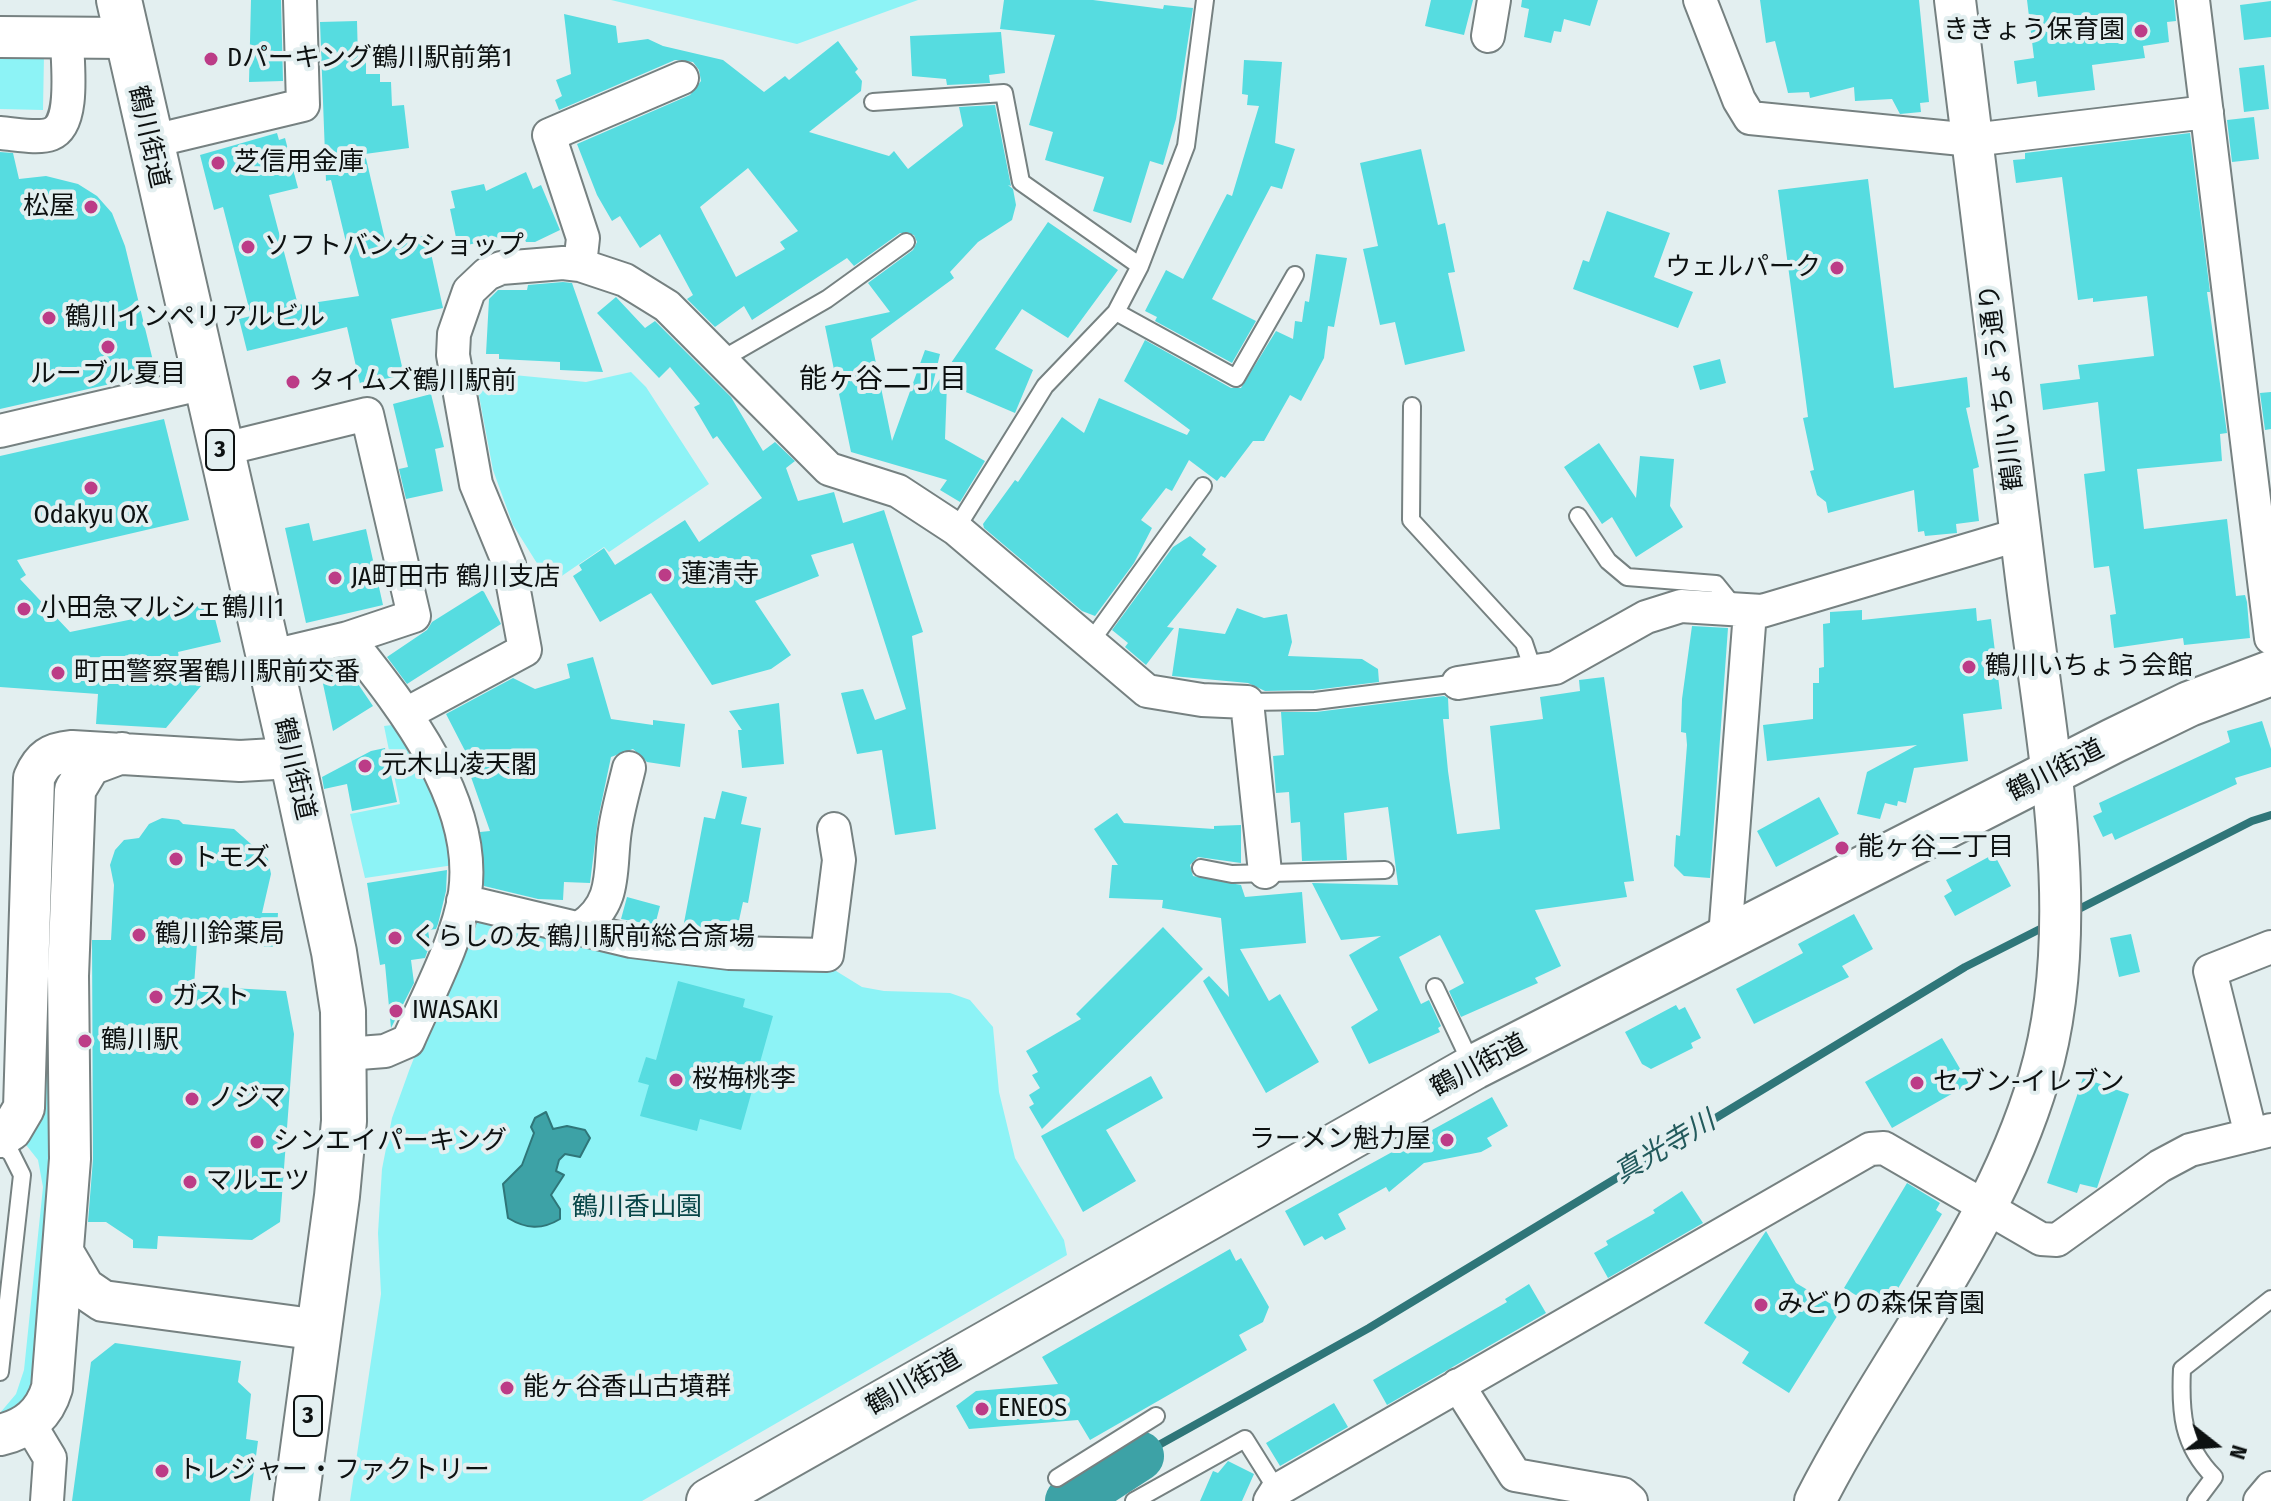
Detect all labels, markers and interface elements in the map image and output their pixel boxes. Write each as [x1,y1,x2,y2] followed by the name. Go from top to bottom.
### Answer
[1943,15,2125,47] place label: ききょう保育園
[2132,22,2150,40] marker: ききょう保育園
[227,43,512,75] place label: Dパーキング鶴川駅前第1
[202,50,220,68] marker: Dパーキング鶴川駅前第1
[121,83,175,191] street label: 鶴川街道
[234,147,364,179] place label: 芝信用金庫
[209,154,227,172] marker: 芝信用金庫
[23,191,75,223] place label: 松屋
[82,198,100,216] marker: 松屋
[264,231,524,263] place label: ソフトバンクショップ
[239,238,257,256] marker: ソフトバンクショップ
[1665,252,1821,284] place label: ウェルパーク
[1828,259,1846,277] marker: ウェルパーク
[1974,282,2030,492] street label: 鶴川いちょう通り
[65,302,325,334] place label: 鶴川インペリアルビル
[40,309,58,327] marker: 鶴川インペリアルビル
[99,338,117,356] marker: ルーブル夏目
[30,359,186,391] place label: ルーブル夏目
[799,363,967,397] district label: 能ヶ谷二丁目
[309,366,517,398] place label: タイムズ鶴川駅前
[284,373,302,391] marker: タイムズ鶴川駅前
[206,430,234,470] road number: 3
[82,479,100,497] marker: Odakyu OX
[33,500,149,532] place label: Odakyu OX
[681,559,759,591] place label: 蓮清寺
[351,562,560,594] place label: JA町田市 鶴川支店
[656,566,674,584] marker: 蓮清寺
[326,569,344,587] marker: JA町田市 鶴川支店
[40,593,284,625] place label: 小田急マルシェ鶴川1
[15,600,33,618] marker: 小田急マルシェ鶴川1
[1985,651,2193,683] place label: 鶴川いちょう会館
[74,657,360,689] place label: 町田警察署鶴川駅前交番
[1960,658,1978,676] marker: 鶴川いちょう会館
[49,664,67,682] marker: 町田警察署鶴川駅前交番
[267,715,321,823] street label: 鶴川街道
[2003,733,2109,809] street label: 鶴川街道
[381,750,537,782] place label: 元木山凌天閣
[356,757,374,775] marker: 元木山凌天閣
[1858,832,2014,864] place label: 能ヶ谷二丁目
[1833,839,1851,857] marker: 能ヶ谷二丁目
[192,843,270,875] place label: トモズ
[167,850,185,868] marker: トモズ
[155,919,285,951] place label: 鶴川鈴薬局
[411,922,755,954] place label: くらしの友 鶴川駅前総合斎場
[130,926,148,944] marker: 鶴川鈴薬局
[386,929,404,947] marker: くらしの友 鶴川駅前総合斎場
[172,981,250,1013] place label: ガスト
[147,988,165,1006] marker: ガスト
[412,995,499,1027] place label: IWASAKI
[387,1002,405,1020] marker: IWASAKI
[101,1025,179,1057] place label: 鶴川駅
[1426,1028,1532,1104] street label: 鶴川街道
[76,1032,94,1050] marker: 鶴川駅
[692,1064,796,1096] place label: 桜梅桃李
[1933,1067,2125,1099] place label: セブン-イレブン
[667,1071,685,1089] marker: 桜梅桃李
[1908,1074,1926,1092] marker: セブン-イレブン
[208,1083,286,1115] place label: ノジマ
[183,1090,201,1108] marker: ノジマ
[1608,1105,1722,1191] water label: 真光寺川
[1249,1124,1431,1156] place label: ラーメン魁力屋
[273,1126,507,1158] place label: シンエイパーキング
[1438,1131,1456,1149] marker: ラーメン魁力屋
[248,1133,266,1151] marker: シンエイパーキング
[206,1166,310,1198] place label: マルエツ
[181,1173,199,1191] marker: マルエツ
[572,1192,702,1224] park label: 鶴川香山園
[1777,1289,1985,1321] place label: みどりの森保育園
[1752,1296,1770,1314] marker: みどりの森保育園
[861,1343,967,1423] street label: 鶴川街道
[523,1372,731,1404] place label: 能ヶ谷香山古墳群
[498,1379,516,1397] marker: 能ヶ谷香山古墳群
[998,1393,1067,1425] place label: ENEOS
[294,1396,322,1436] road number: 3
[973,1400,991,1418] marker: ENEOS
[2175,1405,2255,1485] north arrow
[2224,1442,2253,1462] text: N
[178,1455,490,1487] place label: トレジャー・ファクトリー
[153,1462,171,1480] marker: トレジャー・ファクトリー

